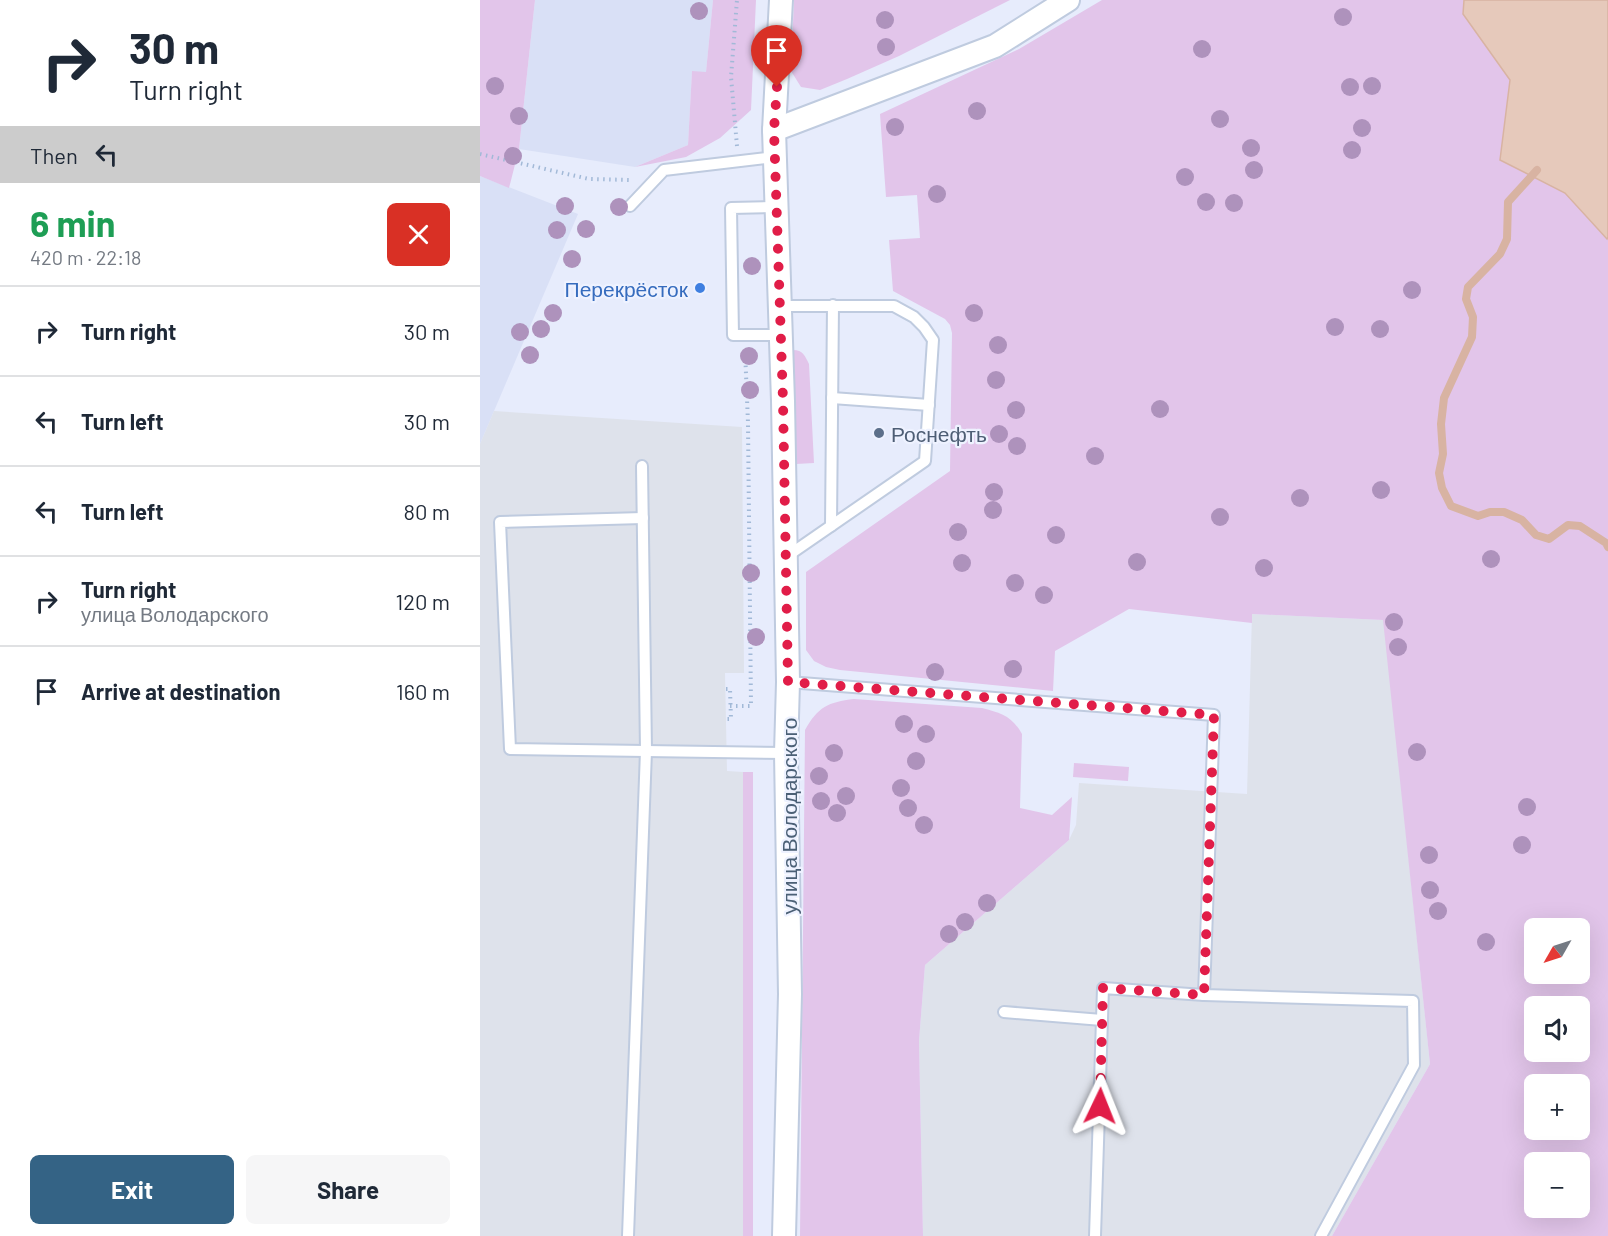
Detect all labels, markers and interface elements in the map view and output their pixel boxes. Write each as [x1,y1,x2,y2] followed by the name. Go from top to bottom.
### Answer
[129,22,219,72] text: 30 m
[30,24,108,102] icon: right
[751,25,802,87] pin
[760,34,793,67] icon: arrive
[129,73,243,105] text: Turn right
[90,138,123,171] icon: left
[30,142,78,168] text: Then
[30,201,115,244] text: 6 min
[387,203,450,266] button: close
[30,245,141,269] text: 420 m · 22:18
[565,276,689,301] place label: Перекрёсток
[693,281,707,295] marker: Перекрёсток
[30,315,63,348] icon: right
[81,318,176,344] text: Turn right
[404,318,450,344] text: 30 m
[30,405,63,438] icon: left
[81,408,164,434] text: Turn left
[404,408,450,434] text: 30 m
[891,421,987,446] place label: Роснефть
[872,426,886,440] marker: Роснефть
[30,495,63,528] icon: left
[81,498,164,524] text: Turn left
[404,498,450,524] text: 80 m
[81,576,176,602] text: Turn right
[30,585,63,618] icon: right
[395,588,450,614] text: 120 m
[81,602,269,626] text: улица Володарского
[30,675,63,708] icon: arrive
[81,678,280,704] text: Arrive at destination
[396,678,450,704] text: 160 m
[776,718,801,914] street label: улица Володарского
[1524,918,1590,984] north arrow
[1524,918,1590,1218] map controls
[1524,996,1590,1062] button: sound
[1068,1074,1132,1138] position arrow
[1524,1074,1590,1140] button: +
[1524,1152,1590,1218] button: −
[30,1155,234,1224] button: Exit
[246,1155,450,1224] button: Share

